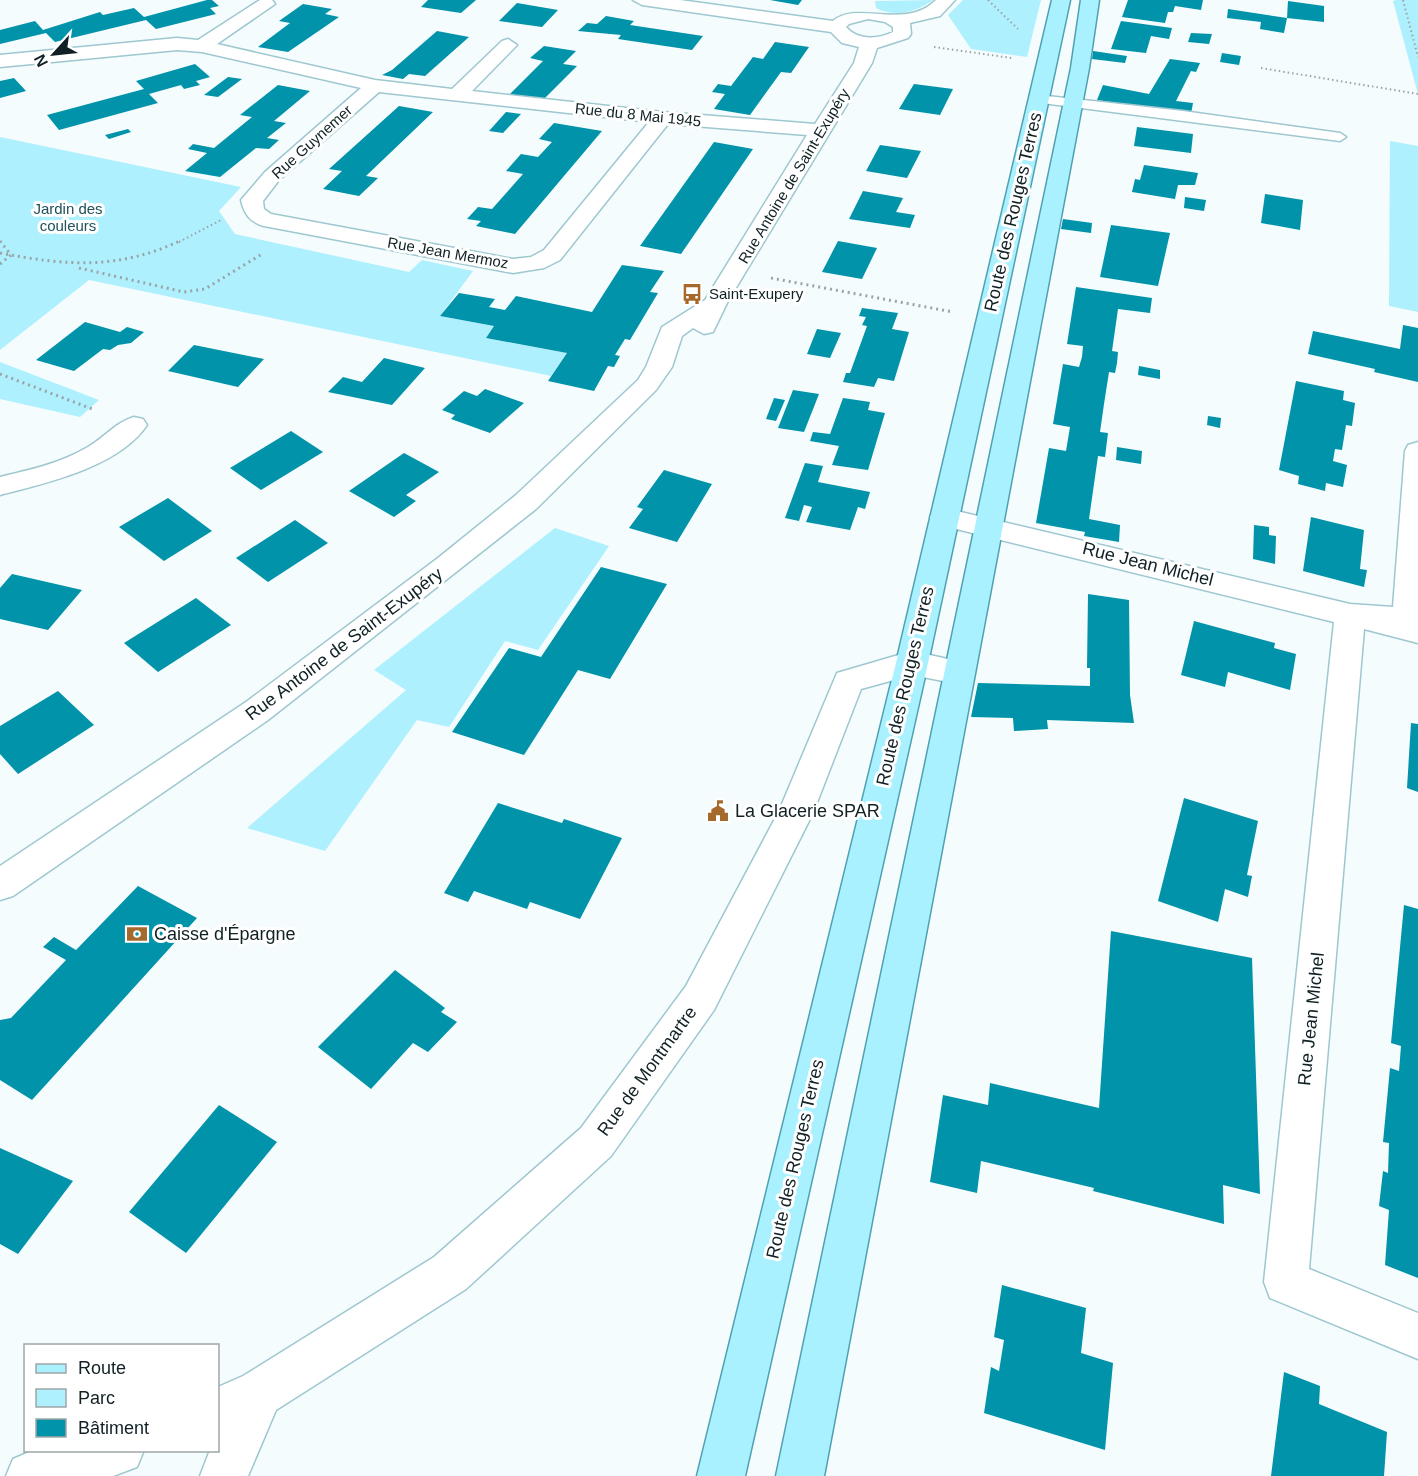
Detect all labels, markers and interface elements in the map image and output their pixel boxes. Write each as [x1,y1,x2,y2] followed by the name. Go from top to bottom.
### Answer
[24,24,84,84] north arrow
[31,52,51,70] text: N
[735,85,853,266] street label: Rue Antoine de Saint-Exupéry
[574,99,702,130] street label: Rue du 8 Mai 1945
[268,101,355,182] street label: Rue Guynemer
[980,110,1046,314] street label: Route des Rouges Terres
[33,200,103,234] park label: Jardin des couleurs
[386,233,510,272] street label: Rue Jean Mermoz
[680,282,704,306] bus stop icon: Saint-Exupery
[709,285,804,302] place label: Saint-Exupery
[1081,538,1215,590] street label: Rue Jean Michel
[242,563,446,725] street label: Rue Antoine de Saint-Exupéry
[872,584,938,788] street label: Route des Rouges Terres
[706,799,730,823] public building icon: La Glacerie SPAR
[735,801,880,821] place label: La Glacerie SPAR
[125,922,149,946] bank icon: Caisse d'Épargne
[154,924,296,944] place label: Caisse d'Épargne
[1294,951,1328,1087] street label: Rue Jean Michel
[593,1002,701,1140] street label: Rue de Montmartre
[762,1057,828,1261] street label: Route des Rouges Terres
[24,1344,219,1452] legend
[78,1358,126,1378] text: Route
[78,1388,115,1408] text: Parc
[78,1418,149,1438] text: Bâtiment

